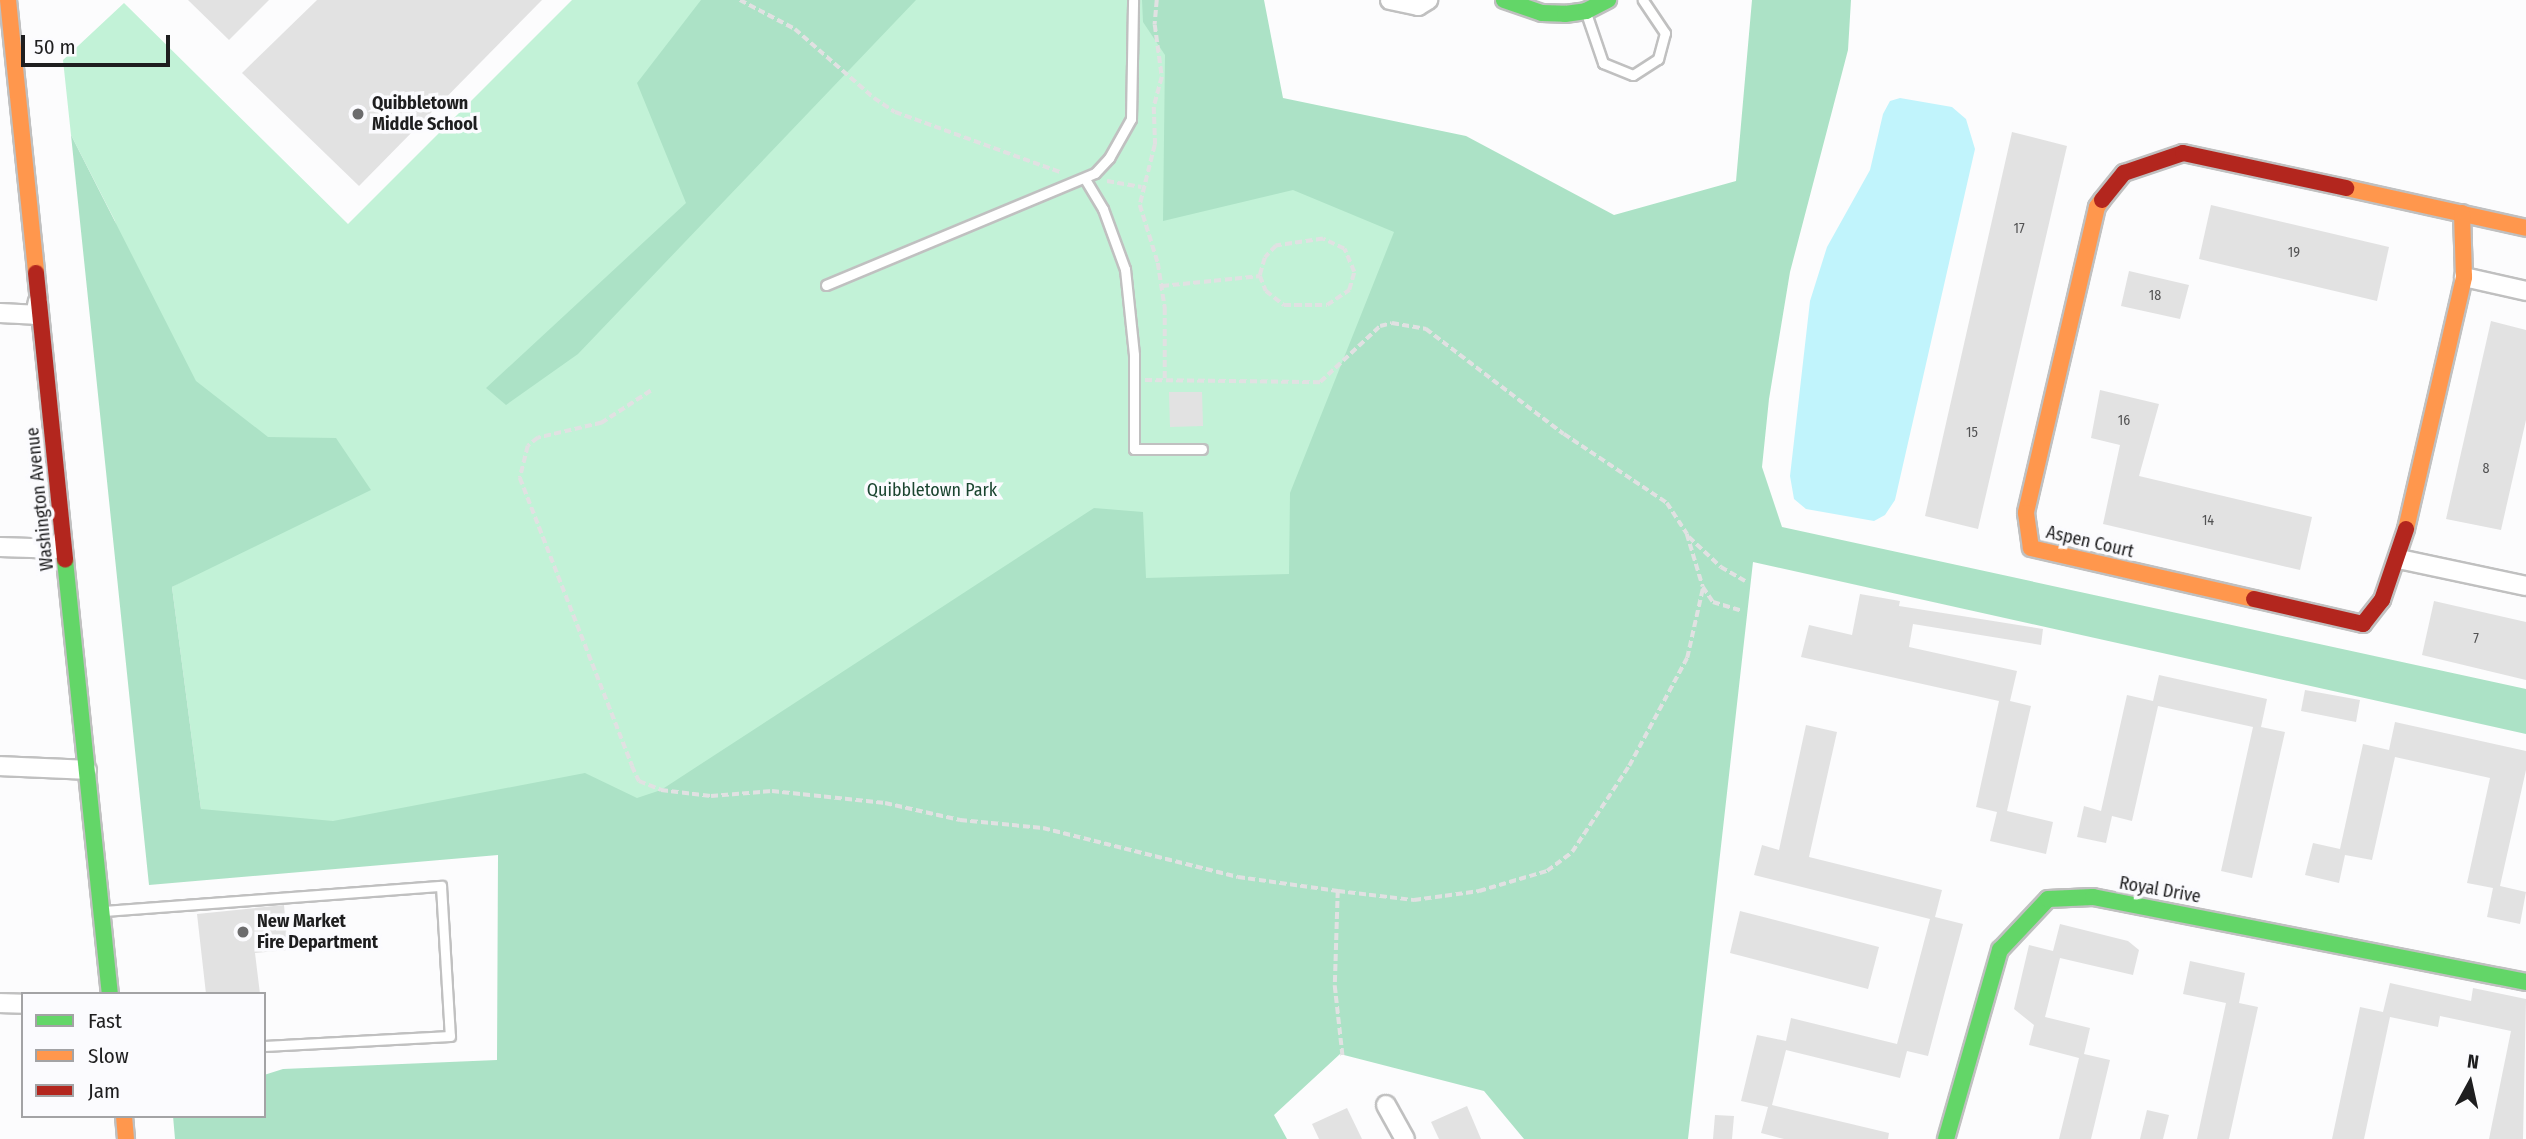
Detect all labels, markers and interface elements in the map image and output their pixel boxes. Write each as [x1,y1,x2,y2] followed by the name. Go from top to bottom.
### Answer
[24,21,173,65] scale bar
[34,34,76,60] text: 50 m
[372,93,478,136] place label: Quibbletown Middle School
[350,106,366,122] marker: Quibbletown Middle School
[2013,221,2025,237] house number: 17
[2288,245,2300,261] house number: 19
[2149,288,2161,304] house number: 18
[2118,413,2130,429] house number: 16
[1966,425,1978,441] house number: 15
[22,426,58,572] street label: Washington Avenue
[2483,461,2489,477] house number: 8
[867,479,997,501] park label: Quibbletown Park
[2202,513,2214,529] house number: 14
[2044,521,2136,563] street label: Aspen Court
[2473,631,2479,647] house number: 7
[2118,872,2202,908] street label: Royal Drive
[257,911,378,954] place label: New Market Fire Department
[235,924,251,940] marker: New Market Fire Department
[21,992,266,1118] legend
[88,1008,122,1034] text: Fast
[88,1043,129,1069] text: Slow
[2435,1048,2505,1118] north arrow
[2466,1050,2480,1074] text: N
[88,1078,120,1104] text: Jam

